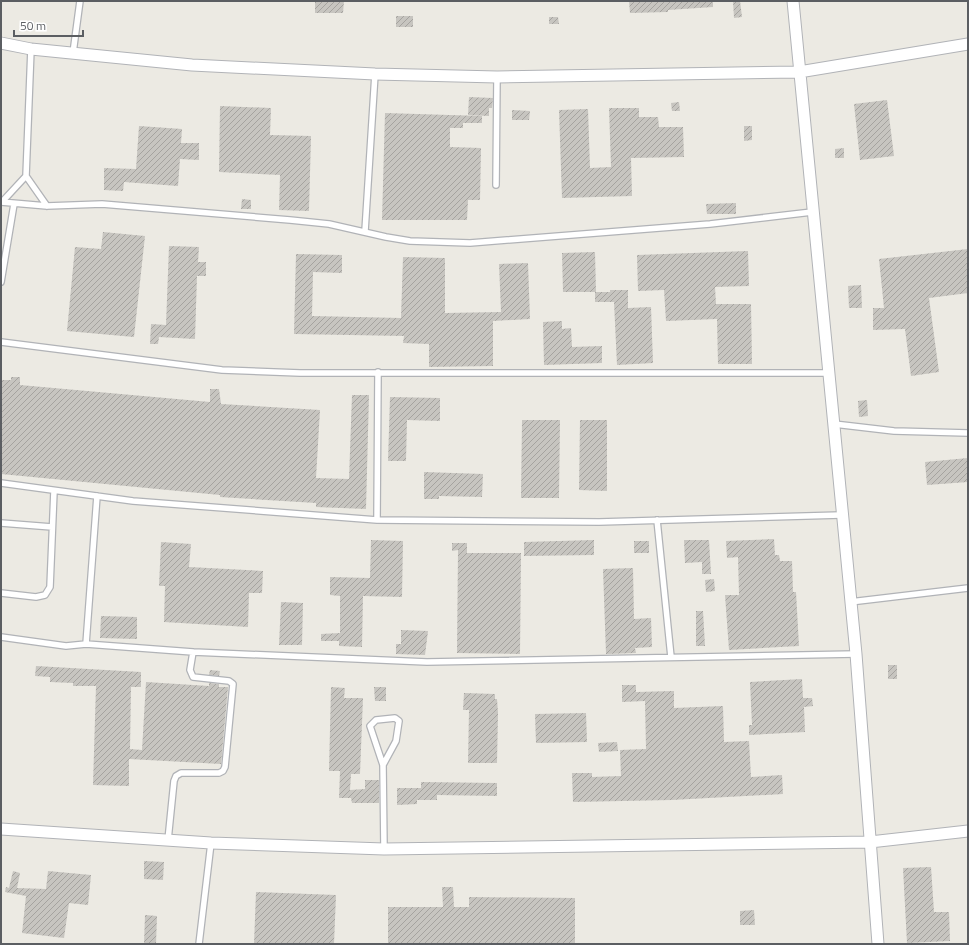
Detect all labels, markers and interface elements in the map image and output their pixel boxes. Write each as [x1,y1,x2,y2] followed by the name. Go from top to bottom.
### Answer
[14,12,83,38] scale bar
[20,16,46,35] text: 50 m

